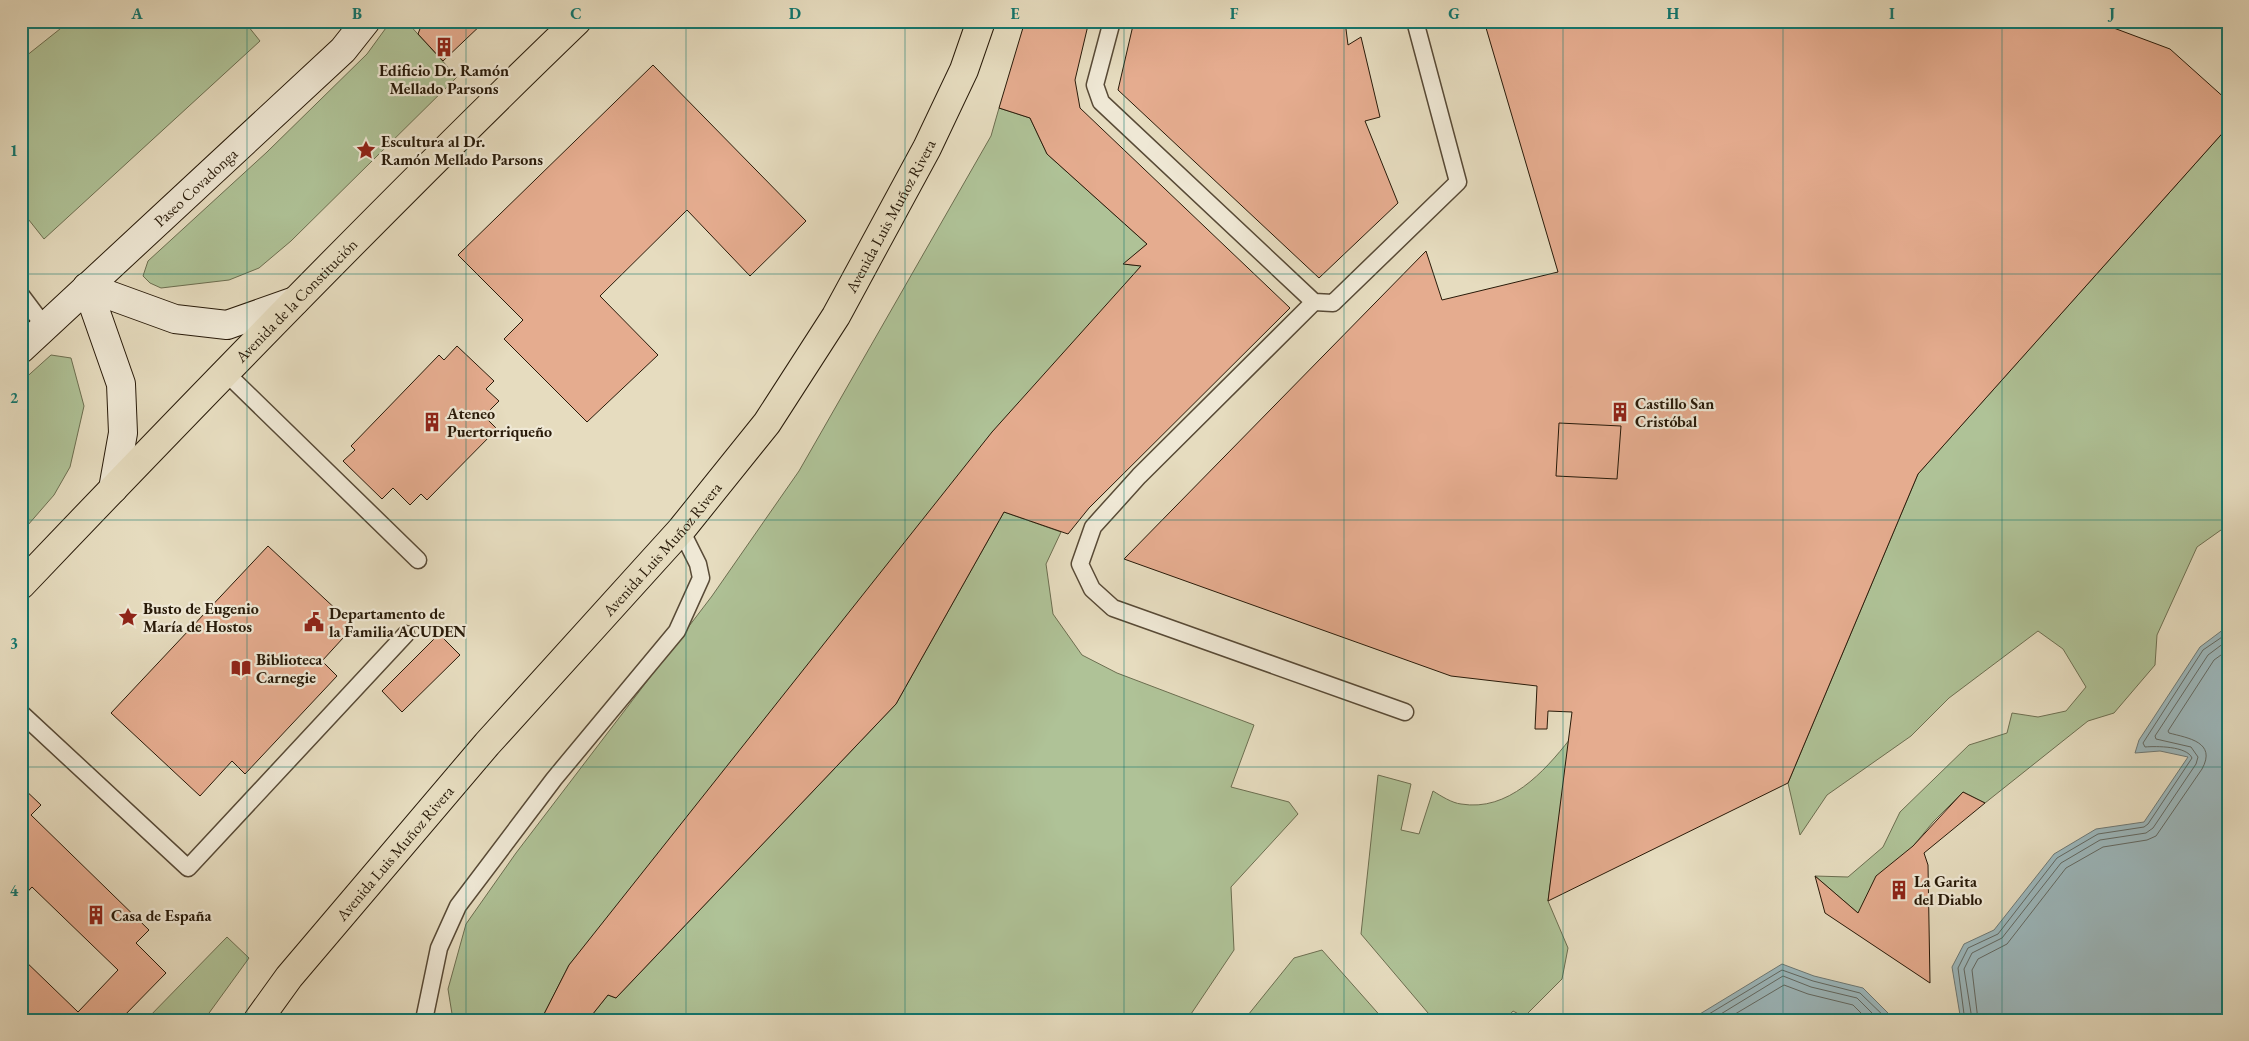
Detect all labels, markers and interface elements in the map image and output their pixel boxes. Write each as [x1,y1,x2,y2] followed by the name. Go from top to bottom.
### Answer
[130,3,143,24] text: A
[352,3,362,24] text: B
[570,3,582,24] text: C
[789,3,801,24] text: D
[1010,3,1020,24] text: E
[1230,3,1239,24] text: F
[1448,3,1460,24] text: G
[1667,3,1680,24] text: H
[1889,3,1895,24] text: I
[2107,3,2115,24] text: J
[433,36,455,58] building icon: Edificio Dr. Ramón Mellado Parsons
[379,60,509,99] place label: Edificio Dr. Ramón Mellado Parsons
[381,131,543,170] place label: Escultura al Dr. Ramón Mellado Parsons
[840,136,941,297] street label: Avenida Luis Muñoz Rivera
[355,139,377,161] place icon: Escultura al Dr. Ramón Mellado Parsons
[10,140,18,161] text: 1
[149,143,243,231] street label: Paseo Covadonga
[230,233,362,368] street label: Avenida de la Constitución
[10,387,19,408] text: 2
[1635,393,1714,432] place label: Castillo San Cristóbal
[1609,401,1631,423] building icon: Castillo San Cristóbal
[446,403,552,442] place label: Ateneo Puertorriqueño
[421,411,443,433] building icon: Ateneo Puertorriqueño
[598,477,727,621] street label: Avenida Luis Muñoz Rivera
[143,598,259,637] place label: Busto de Eugenio María de Hostos
[329,603,466,642] place label: Departamento de la Familia ACUDEN
[117,606,139,628] place icon: Busto de Eugenio María de Hostos
[303,611,325,633] public building icon: Departamento de la Familia ACUDEN
[10,633,18,654] text: 3
[256,649,323,688] place label: Biblioteca Carnegie
[230,657,252,679] library icon: Biblioteca Carnegie
[331,781,459,926] street label: Avenida Luis Muñoz Rivera
[1914,871,1982,910] place label: La Garita del Diablo
[1888,879,1910,901] building icon: La Garita del Diablo
[10,880,19,901] text: 4
[85,904,107,926] building icon: Casa de España
[111,905,213,926] place label: Casa de España

